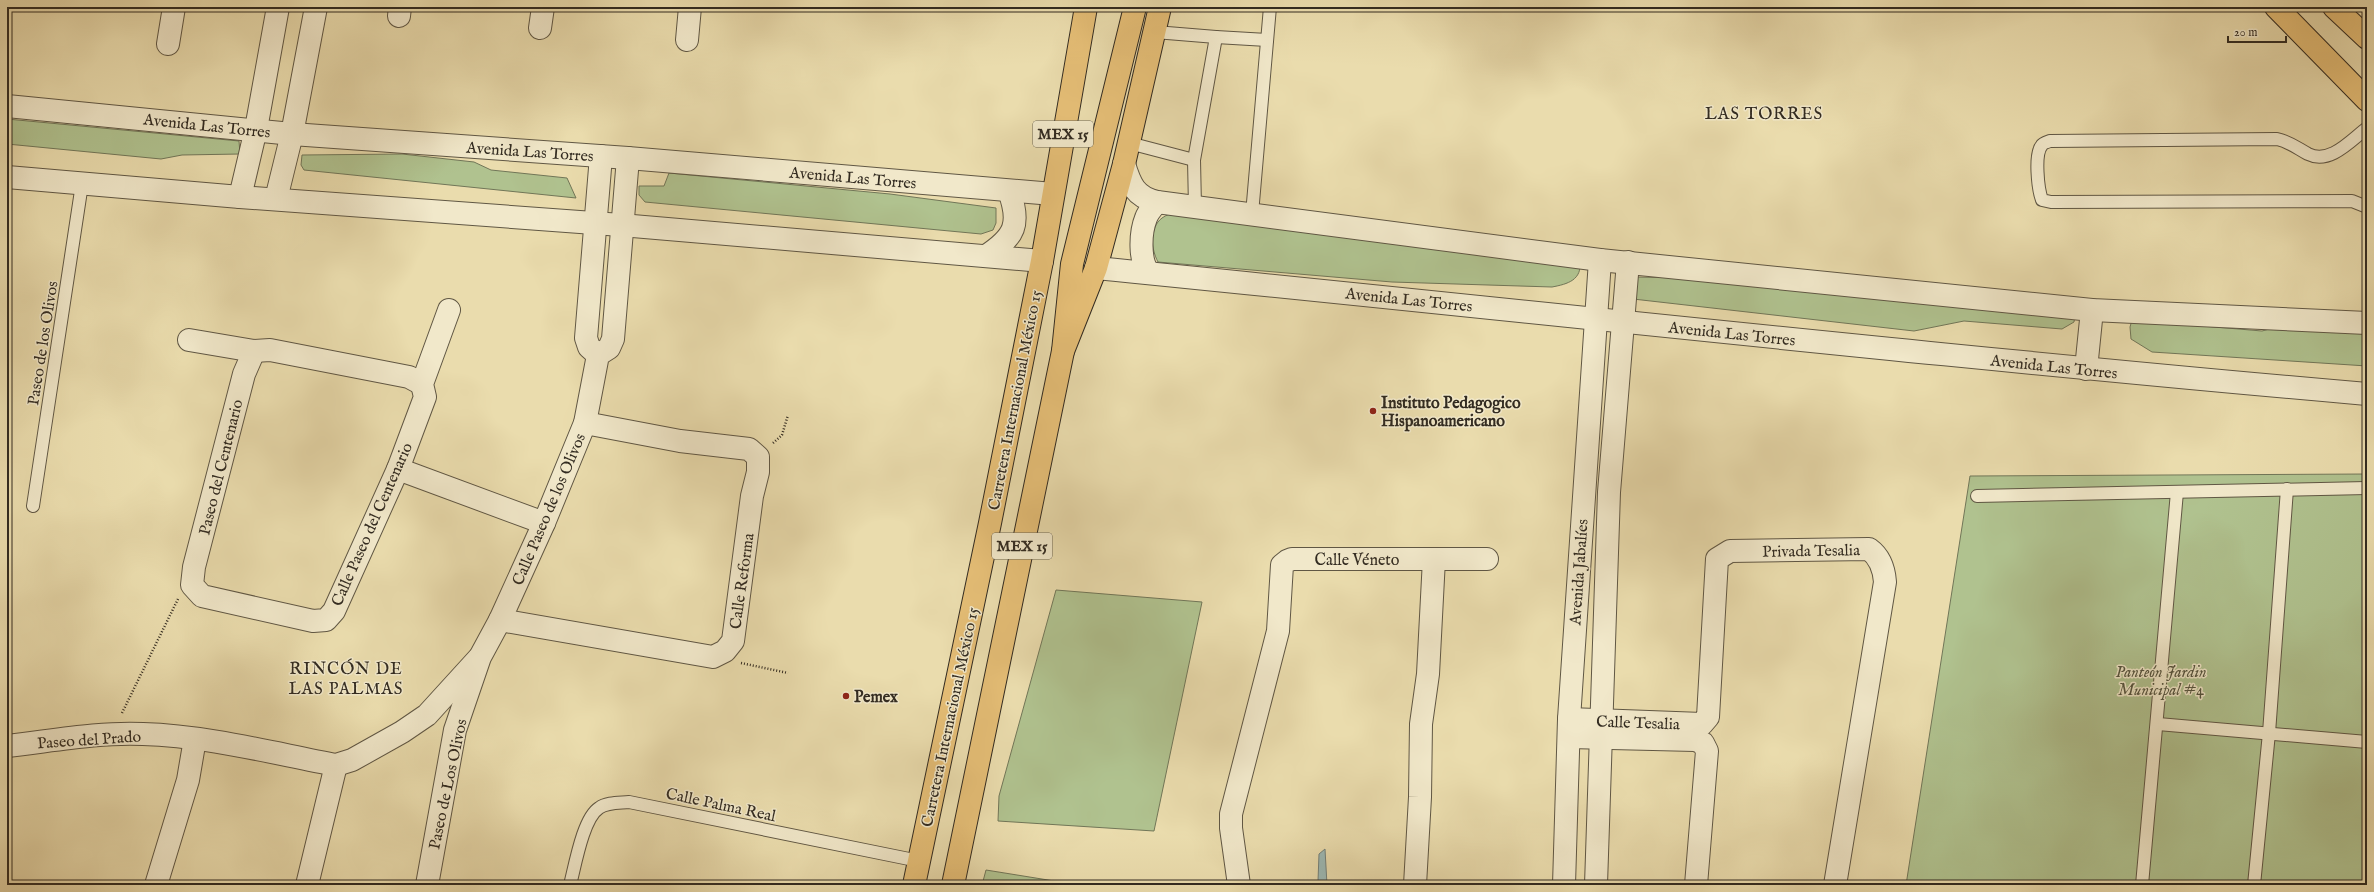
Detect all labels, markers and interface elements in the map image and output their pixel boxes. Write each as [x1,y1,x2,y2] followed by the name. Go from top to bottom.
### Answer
[2228,18,2286,44] scale bar
[2234,25,2257,40] text: 20 m
[1705,104,1823,125] district label: LAS TORRES
[141,110,272,144] street label: Avenida Las Torres
[1033,121,1093,147] road number: MEX 15
[465,139,594,167] street label: Avenida Las Torres
[787,163,918,195] street label: Avenida Las Torres
[24,279,64,407] street label: Paseo de los Olivos
[1343,284,1474,318] street label: Avenida Las Torres
[985,288,1047,512] street label: Carretera Internacional México 15
[1666,318,1797,352] street label: Avenida Las Torres
[1988,351,2119,385] street label: Avenida Las Torres
[1381,394,1521,432] place label: Instituto Pedagogico Hispanoamericano
[195,397,249,537] street label: Paseo del Centenario
[1368,406,1378,416] marker: Instituto Pedagogico Hispanoamericano
[509,430,591,589] street label: Calle Paseo de los Olivos
[328,440,418,610] street label: Calle Paseo del Centenario
[1566,518,1594,627] street label: Avenida Jabalíes
[726,532,760,631] street label: Calle Reforma
[992,533,1052,559] road number: MEX 15
[1762,541,1860,563] street label: Privada Tesalia
[1315,551,1400,571] street label: Calle Véneto
[918,606,984,829] street label: Carretera Internacional México 15
[288,658,404,700] district label: RINCÓN DE LAS PALMAS
[2115,663,2207,701] park label: Panteón Jardin Municipal #4
[854,688,898,708] place label: Pemex
[841,691,851,701] marker: Pemex
[1596,713,1680,735] street label: Calle Tesalia
[425,717,473,851] street label: Paseo de Los Olivos
[37,727,142,755] street label: Paseo del Prado
[664,785,778,827] street label: Calle Palma Real

